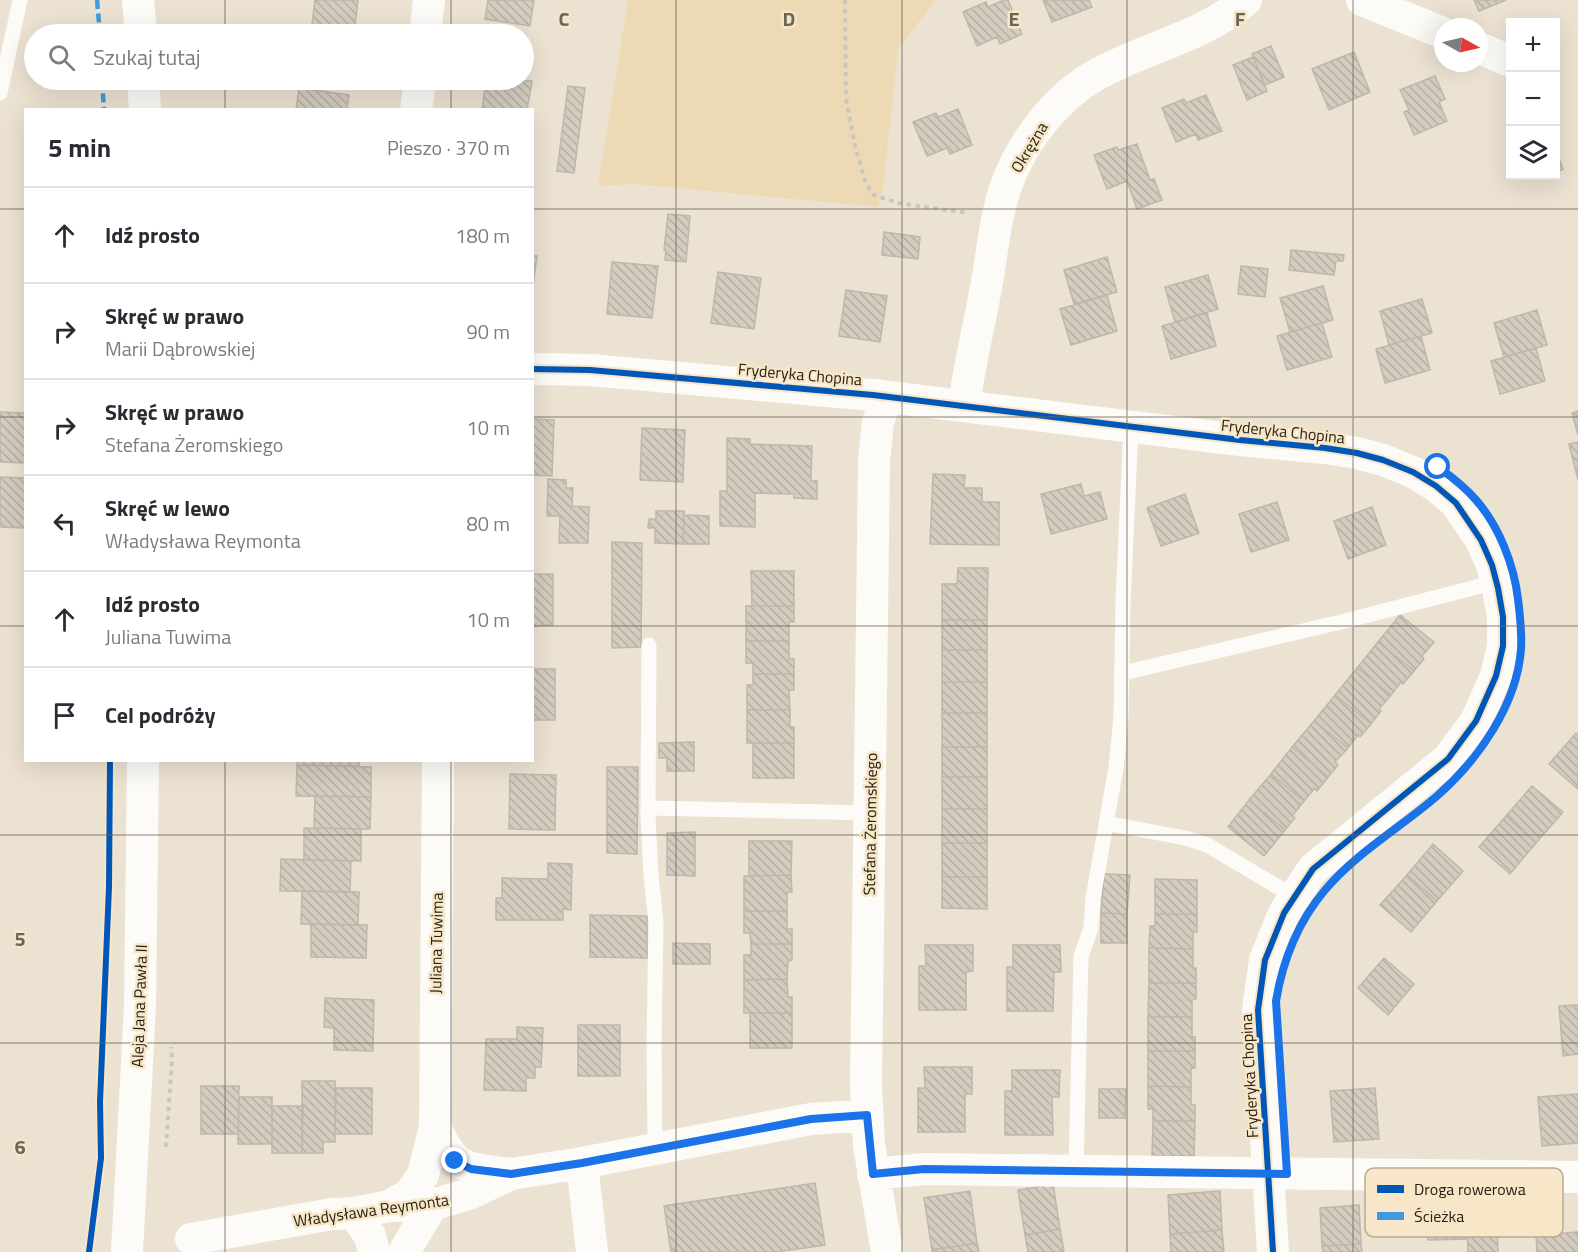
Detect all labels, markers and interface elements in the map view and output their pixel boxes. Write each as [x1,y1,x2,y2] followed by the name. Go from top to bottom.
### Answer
[559,3,570,34] text: C
[783,3,795,34] text: D
[1008,3,1020,34] text: E
[1235,3,1246,34] text: F
[1434,18,1488,72] north arrow
[1506,18,1560,180] map controls
[1506,18,1560,72] button: +
[24,24,534,90] search box
[93,40,201,74] text: Szukaj tutaj
[45,41,78,74] icon: search
[1506,72,1560,126] button: −
[1004,117,1054,177] street label: Okrężna
[1506,126,1560,180] button: layers
[48,128,111,167] text: 5 min
[387,132,510,163] text: Pieszo · 370 m
[105,218,200,252] text: Idź prosto
[48,219,81,252] icon: ahead
[455,220,510,251] text: 180 m
[105,299,244,333] text: Skręć w prawo
[48,315,81,348] icon: right
[466,316,510,347] text: 90 m
[105,333,255,364] text: Marii Dąbrowskiej
[737,357,863,391] street label: Fryderyka Chopina
[105,395,244,429] text: Skręć w prawo
[48,411,81,444] icon: right
[466,412,510,443] text: 10 m
[1220,413,1346,449] street label: Fryderyka Chopina
[105,429,283,460] text: Stefana Żeromskiego
[1424,453,1450,479] route start
[105,491,230,525] text: Skręć w lewo
[48,507,81,540] icon: left
[466,508,510,539] text: 80 m
[105,525,301,556] text: Władysława Reymonta
[105,587,200,621] text: Idź prosto
[48,603,81,636] icon: ahead
[466,604,510,635] text: 10 m
[105,621,231,652] text: Juliana Tuwima
[105,698,215,732] text: Cel podróży
[48,699,81,732] icon: arrive
[857,752,883,896] street label: Stefana Żeromskiego
[423,892,449,994] street label: Juliana Tuwima
[14,923,26,954] text: 5
[125,944,153,1068] street label: Aleja Jana Pawła II
[1234,1013,1264,1139] street label: Fryderyka Chopina
[14,1131,26,1162] text: 6
[441,1147,467,1173] route end
[1365,1168,1563,1237] legend
[1414,1177,1526,1201] text: Droga rowerowa
[292,1187,450,1233] street label: Władysława Reymonta
[1414,1204,1464,1228] text: Ścieżka

